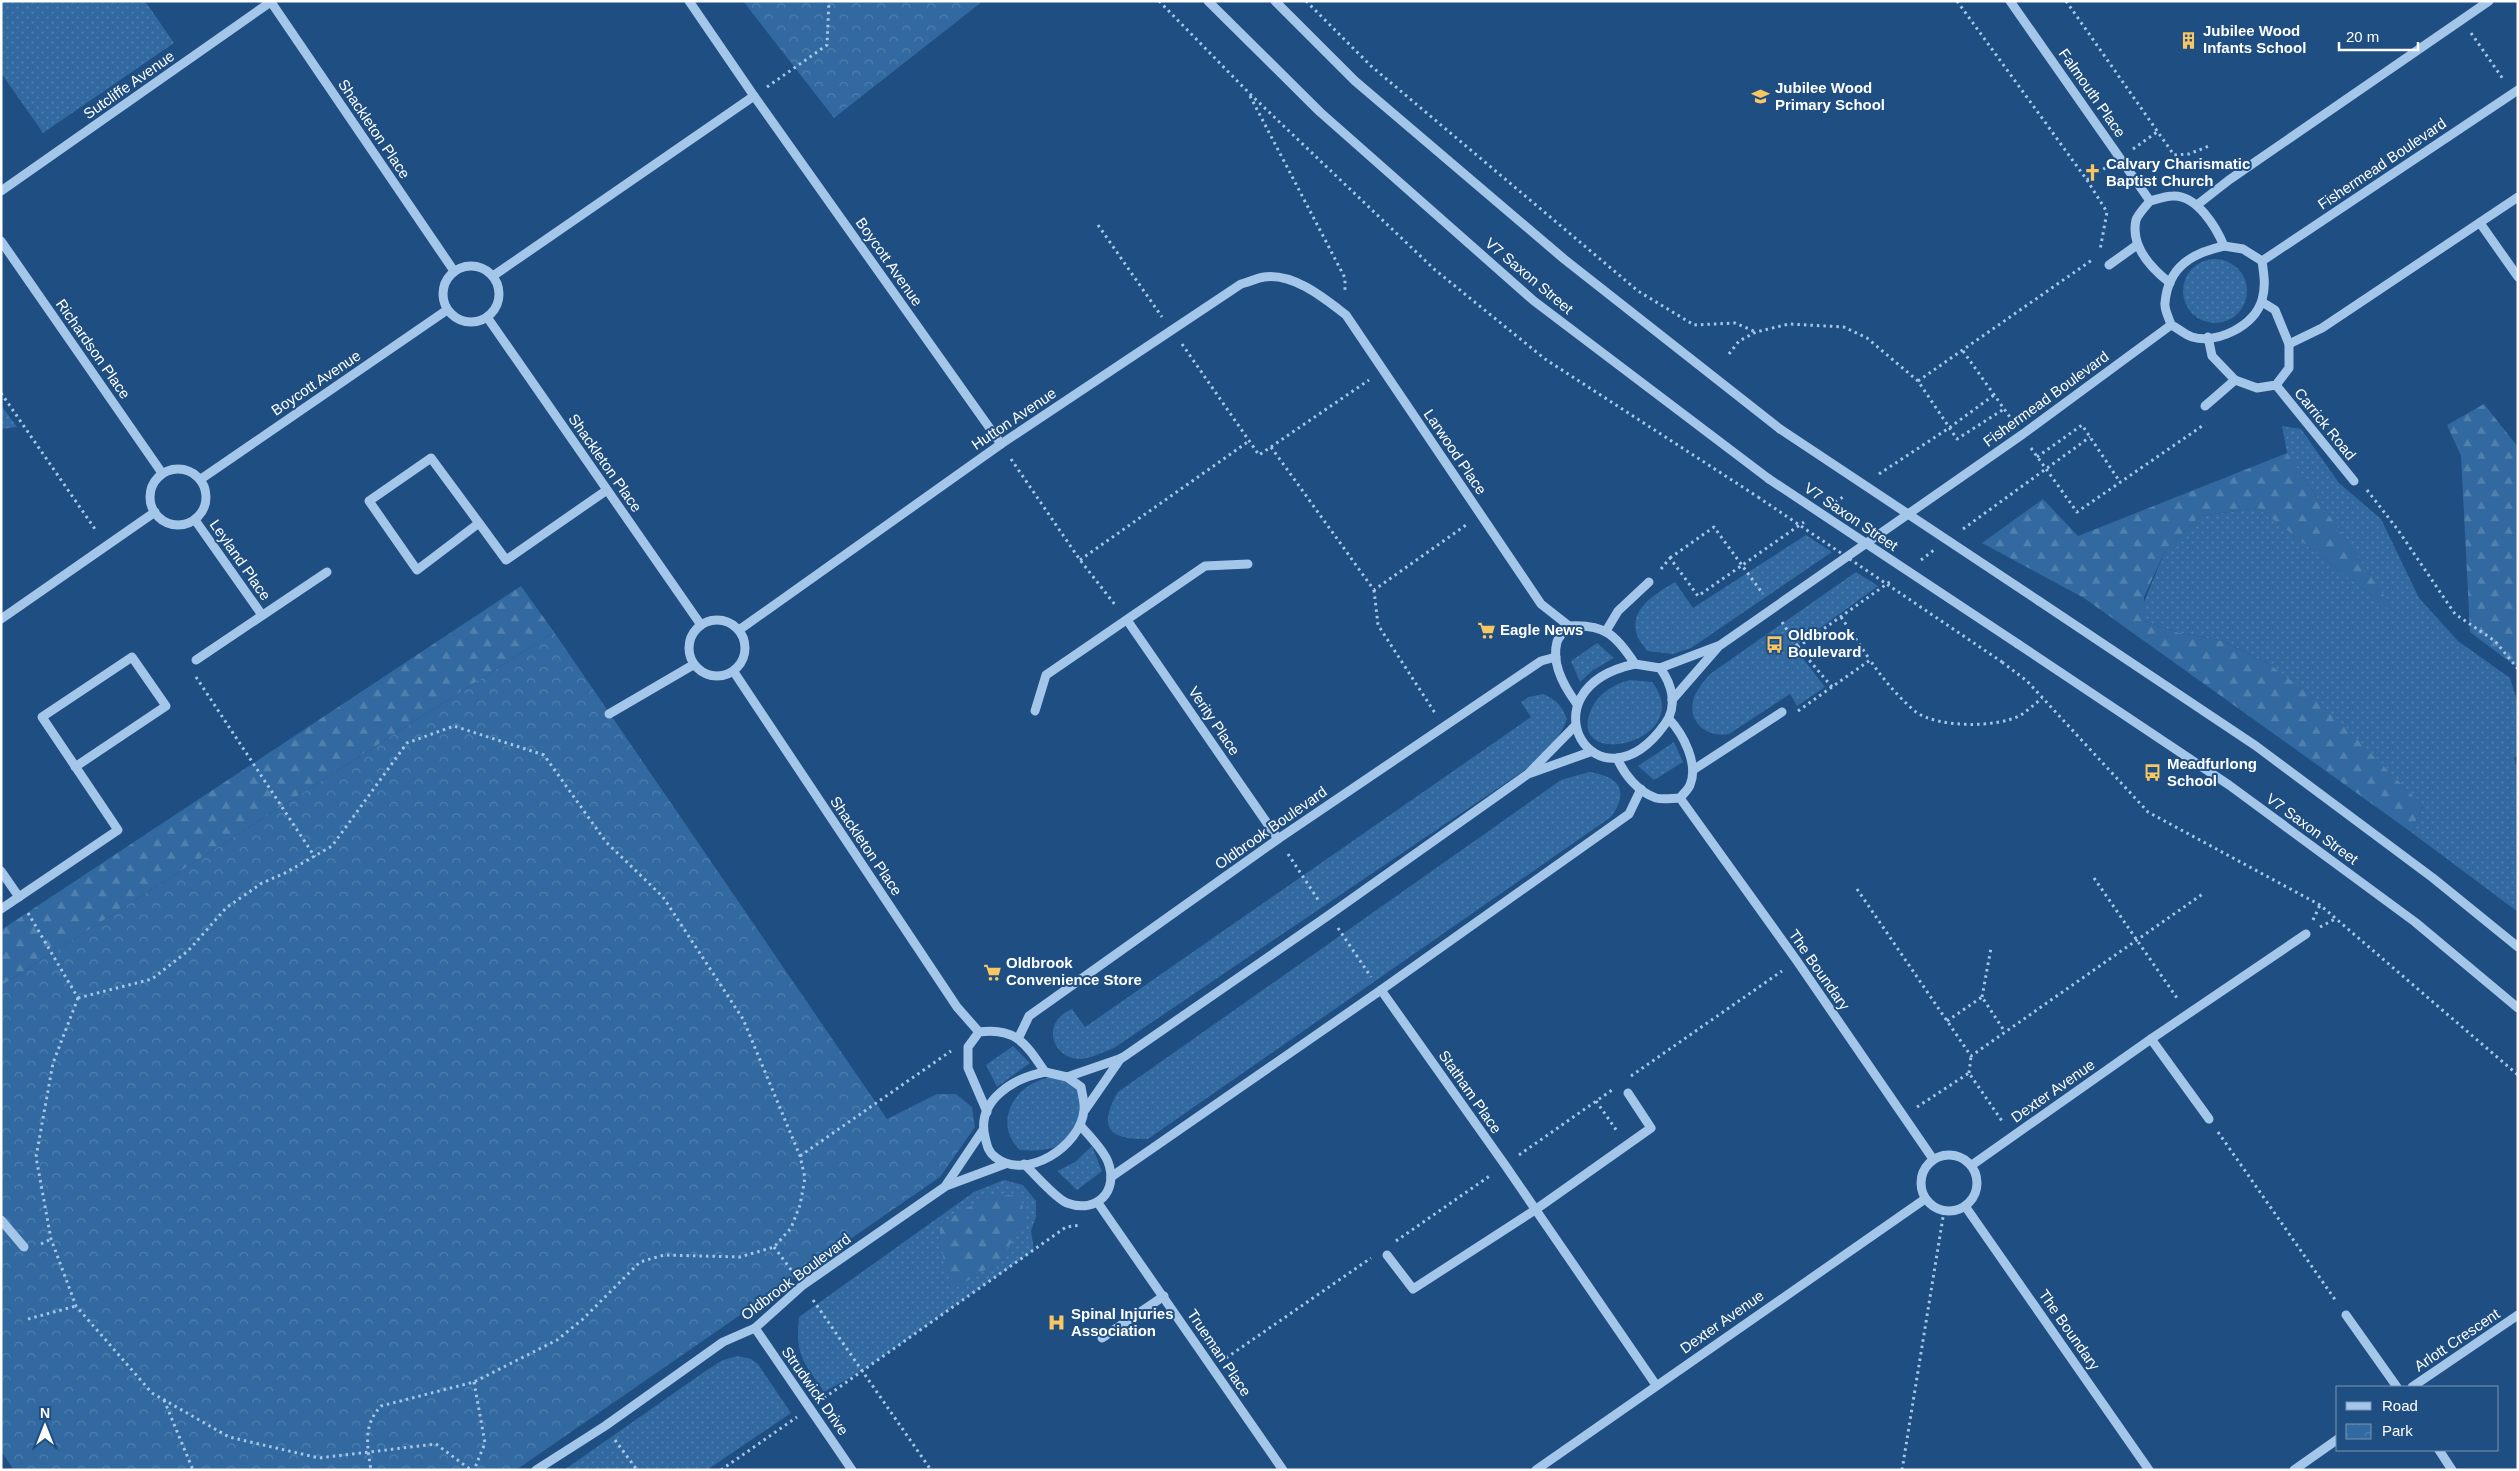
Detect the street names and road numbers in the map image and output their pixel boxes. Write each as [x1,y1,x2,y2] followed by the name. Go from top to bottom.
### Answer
[2056,45,2129,140] street label: Falmouth Place
[80,47,177,122] street label: Sutcliffe Avenue
[335,76,414,182] street label: Shackleton Place
[2314,114,2449,213] street label: Fishermead Boulevard
[853,214,926,309] street label: Boycott Avenue
[1482,234,1577,318] street label: V7 Saxon Street
[53,296,134,402] street label: Richardson Place
[268,346,364,419] street label: Boycott Avenue
[1980,347,2112,450] street label: Fishermead Boulevard
[968,384,1059,453] street label: Hutton Avenue
[2291,384,2360,463] street label: Carrick Road
[1421,406,1490,498] street label: Larwood Place
[565,410,646,515] street label: Shackleton Place
[1801,479,1902,555] street label: V7 Saxon Street
[206,516,274,603] street label: Leyland Place
[1185,683,1244,758] street label: Verity Place
[1212,783,1330,873] street label: Oldbrook Boulevard
[2263,790,2362,868] street label: V7 Saxon Street
[827,793,906,899] street label: Shackleton Place
[1785,926,1854,1014] street label: The Boundary
[1435,1047,1505,1137] street label: Statham Place
[2008,1055,2098,1126] street label: Dexter Avenue
[738,1230,854,1323] street label: Oldbrook Boulevard
[1677,1286,1767,1357] street label: Dexter Avenue
[2035,1286,2104,1374] street label: The Boundary
[2411,1304,2503,1374] street label: Arlott Crescent
[1184,1306,1255,1399] street label: Trueman Place
[779,1343,852,1438] street label: Strudwick Drive

